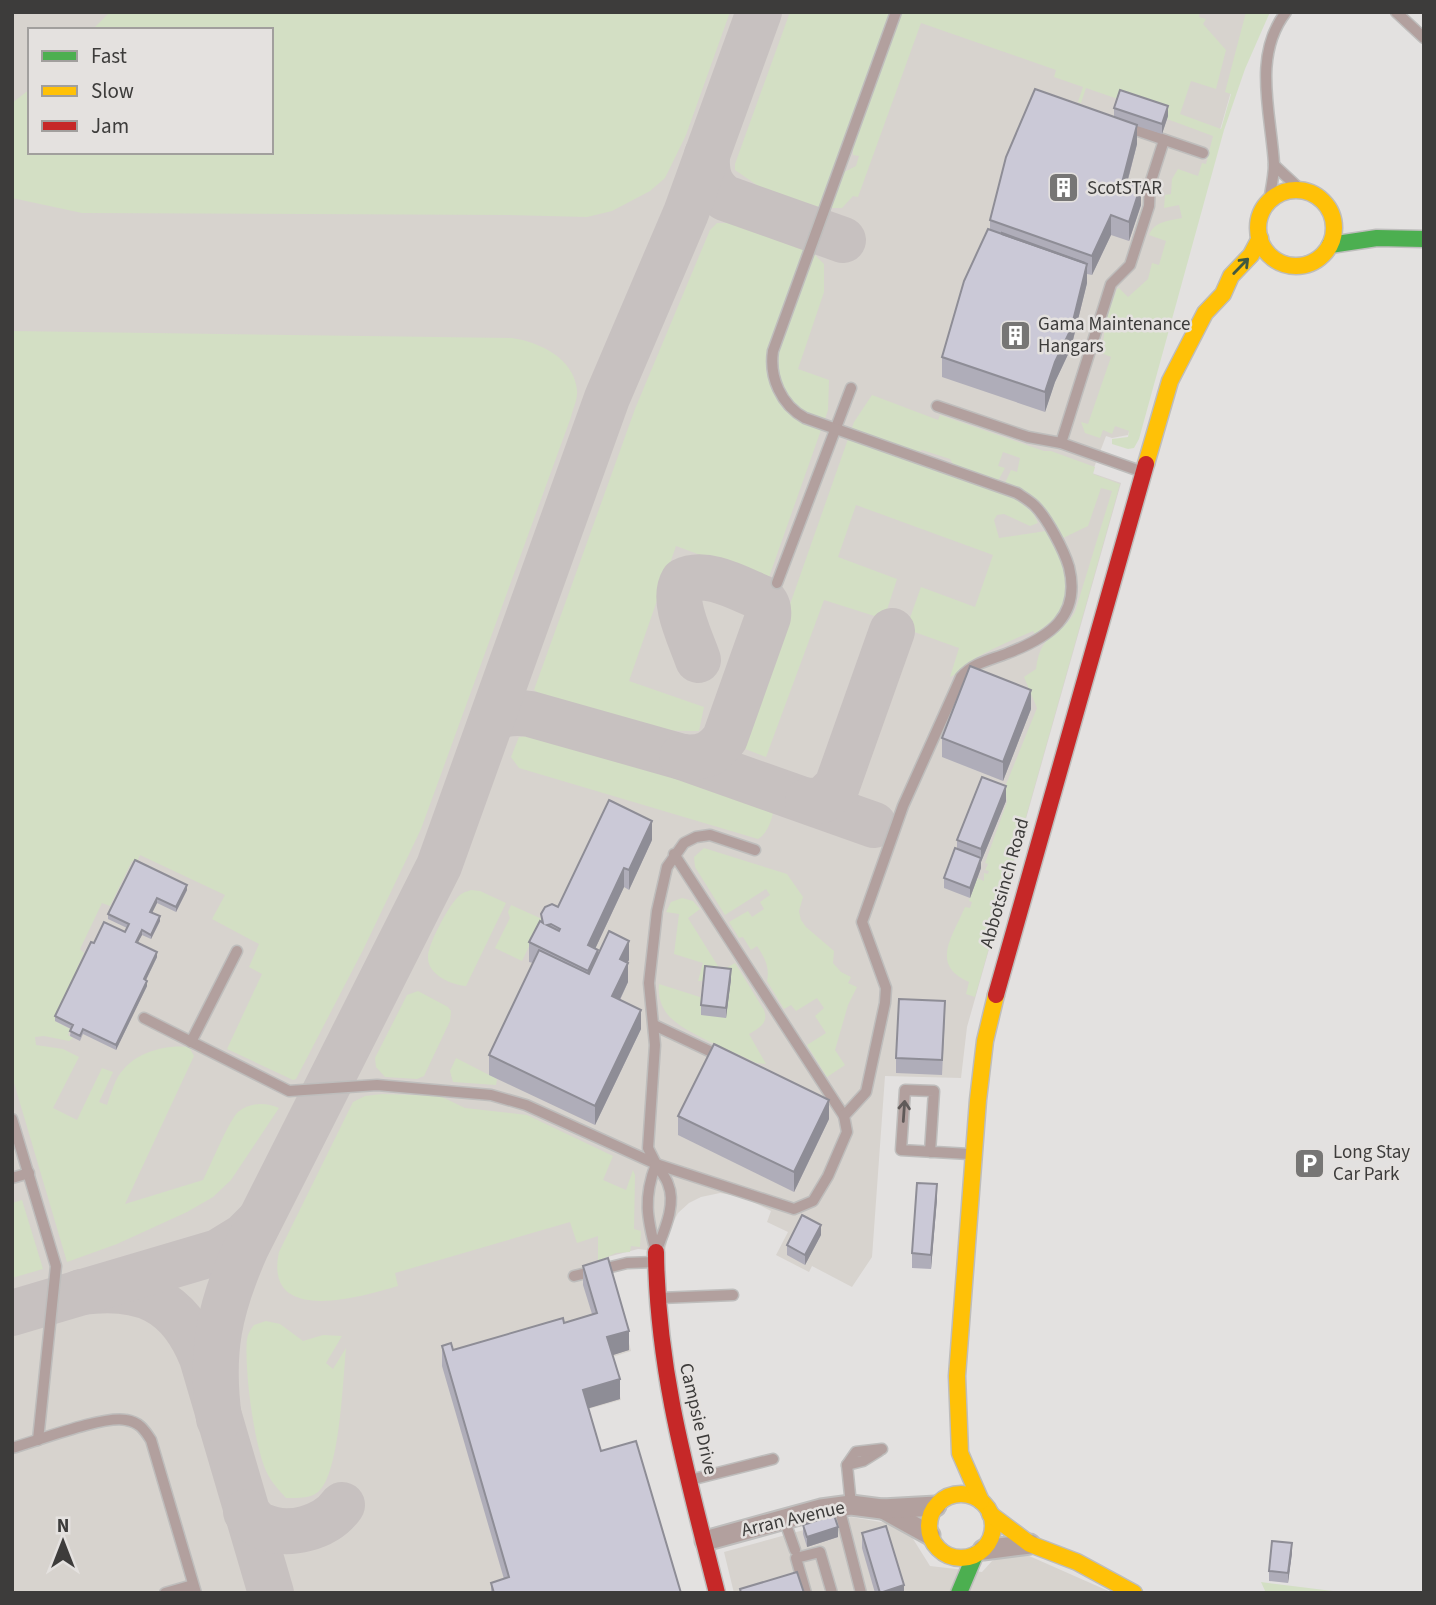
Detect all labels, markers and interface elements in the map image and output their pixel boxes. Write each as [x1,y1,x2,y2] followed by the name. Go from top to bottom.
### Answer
[28,28,273,154] legend
[91,41,127,71] text: Fast
[91,76,134,106] text: Slow
[91,111,129,141] text: Jam
[1047,171,1081,205] building icon: ScotSTAR
[1087,175,1162,202] place label: ScotSTAR
[1233,258,1250,275] one-way arrow
[1038,311,1191,360] place label: Gama Maintenance Hangars
[998,318,1032,352] building icon: Gama Maintenance Hangars
[974,815,1036,951] street label: Abbotsinch Road
[898,1100,911,1122] one-way arrow
[1333,1139,1410,1188] place label: Long Stay Car Park
[1293,1146,1327,1180] parking icon: Long Stay Car Park
[672,1361,724,1477] street label: Campsie Drive
[739,1494,847,1544] street label: Arran Avenue
[28,1507,98,1577] north arrow
[57,1513,69,1540] text: N

